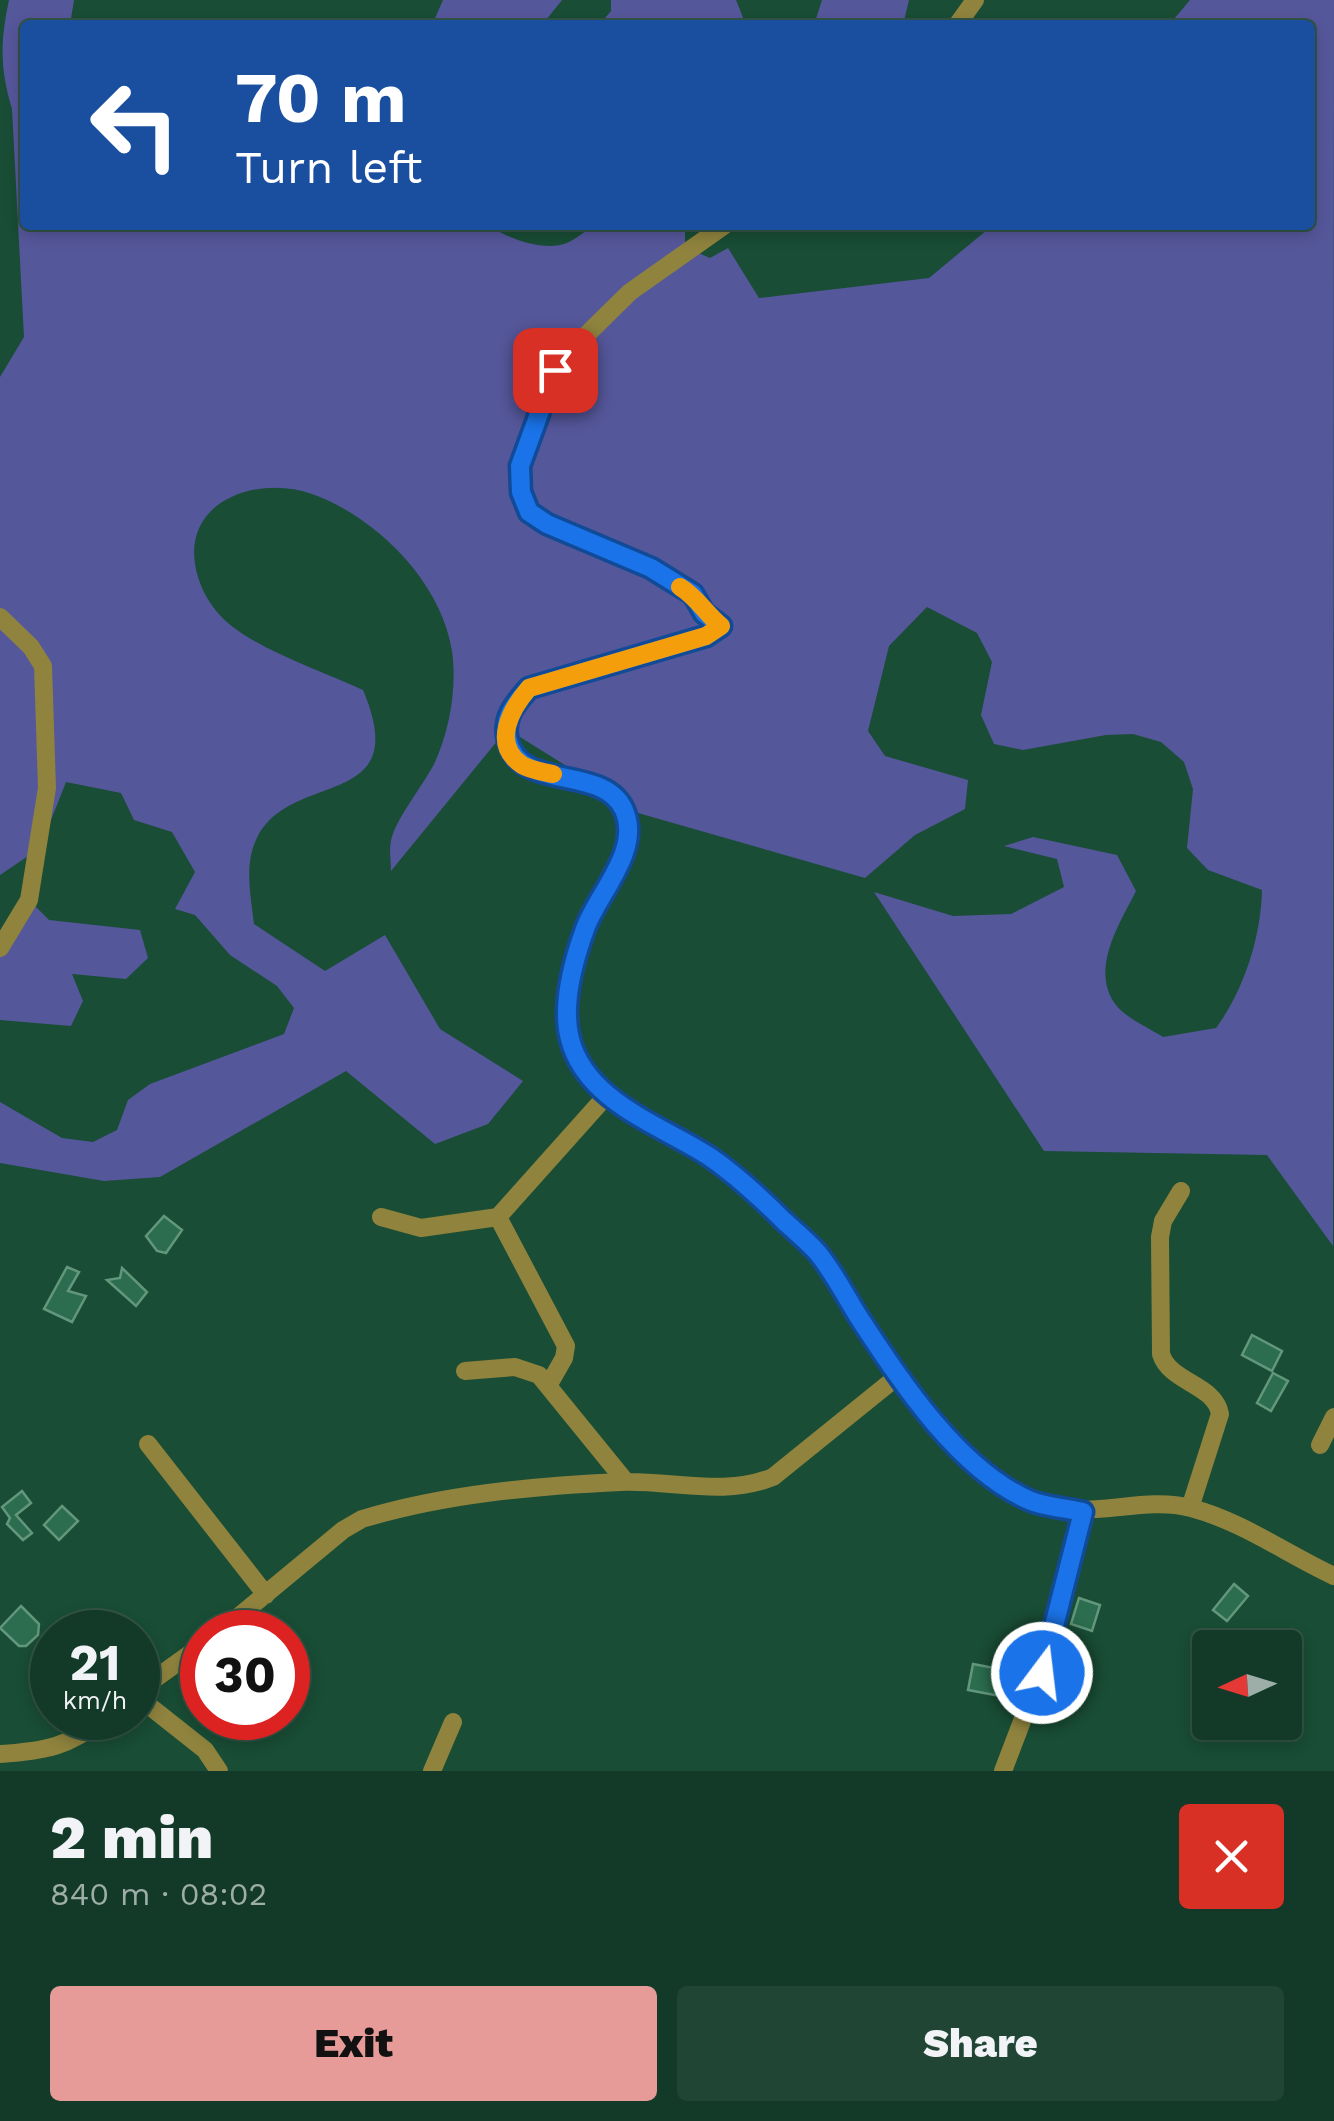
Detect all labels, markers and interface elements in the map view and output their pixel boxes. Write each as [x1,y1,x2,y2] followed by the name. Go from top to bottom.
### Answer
[235,57,407,139] text: 70 m
[70,60,200,190] icon: left
[235,141,422,194] text: Turn left
[513,328,598,413] pin
[528,343,583,398] icon: arrive
[180,1610,310,1740] speed limit sign: 30
[990,1621,1094,1725] position arrow
[1192,1630,1302,1740] north arrow
[1192,1630,1302,1740] map controls
[69,1633,121,1692] text: 21
[63,1686,127,1715] text: km/h
[50,1802,214,1873] text: 2 min
[1179,1804,1284,1909] button: close
[50,1875,267,1913] text: 840 m · 08:02
[50,1986,657,2101] button: Exit
[677,1986,1284,2101] button: Share

